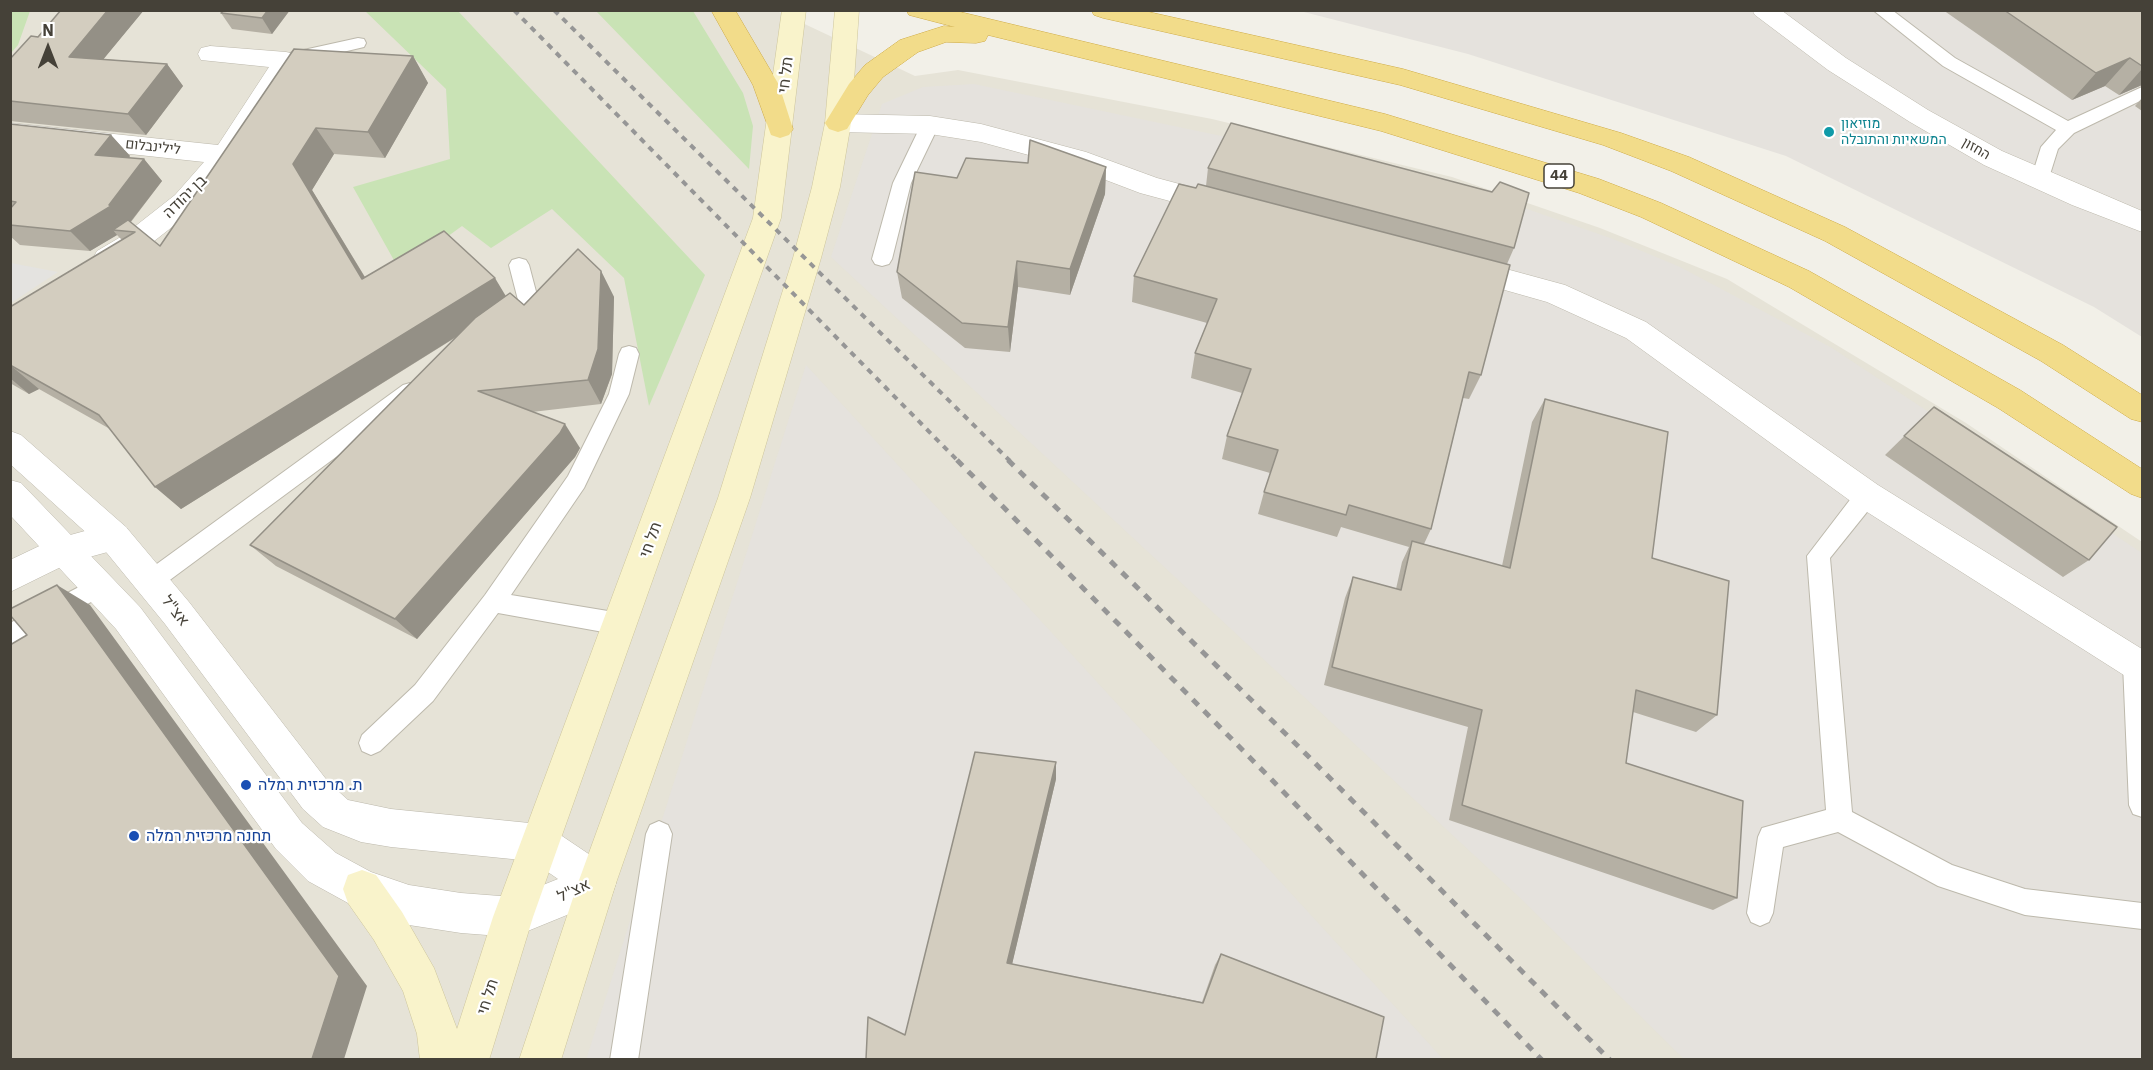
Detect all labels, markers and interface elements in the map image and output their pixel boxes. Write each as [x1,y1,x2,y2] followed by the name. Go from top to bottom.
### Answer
[18,18,78,78] north arrow
[42,20,54,40] text: N
[774,56,798,94] street label: תל חי
[1841,116,1947,148] place label: מוזיאון המשאיות והתובלה
[1822,125,1836,139] marker: מוזיאון המשאיות והתובלה
[1959,134,1993,164] street label: החזון
[125,136,181,158] street label: לילינבלום
[1544,164,1574,188] road number: 44
[159,172,211,222] street label: בן יהודה
[636,520,666,560] street label: תל חי
[157,592,193,630] street label: אצ"ל
[258,775,363,795] place label: ת. מרכזית רמלה
[239,778,253,792] marker: ת. מרכזית רמלה
[146,826,271,846] place label: תחנה מרכזית רמלה
[127,829,141,843] marker: תחנה מרכזית רמלה
[555,875,593,907] street label: אצ"ל
[473,977,503,1017] street label: תל חי

